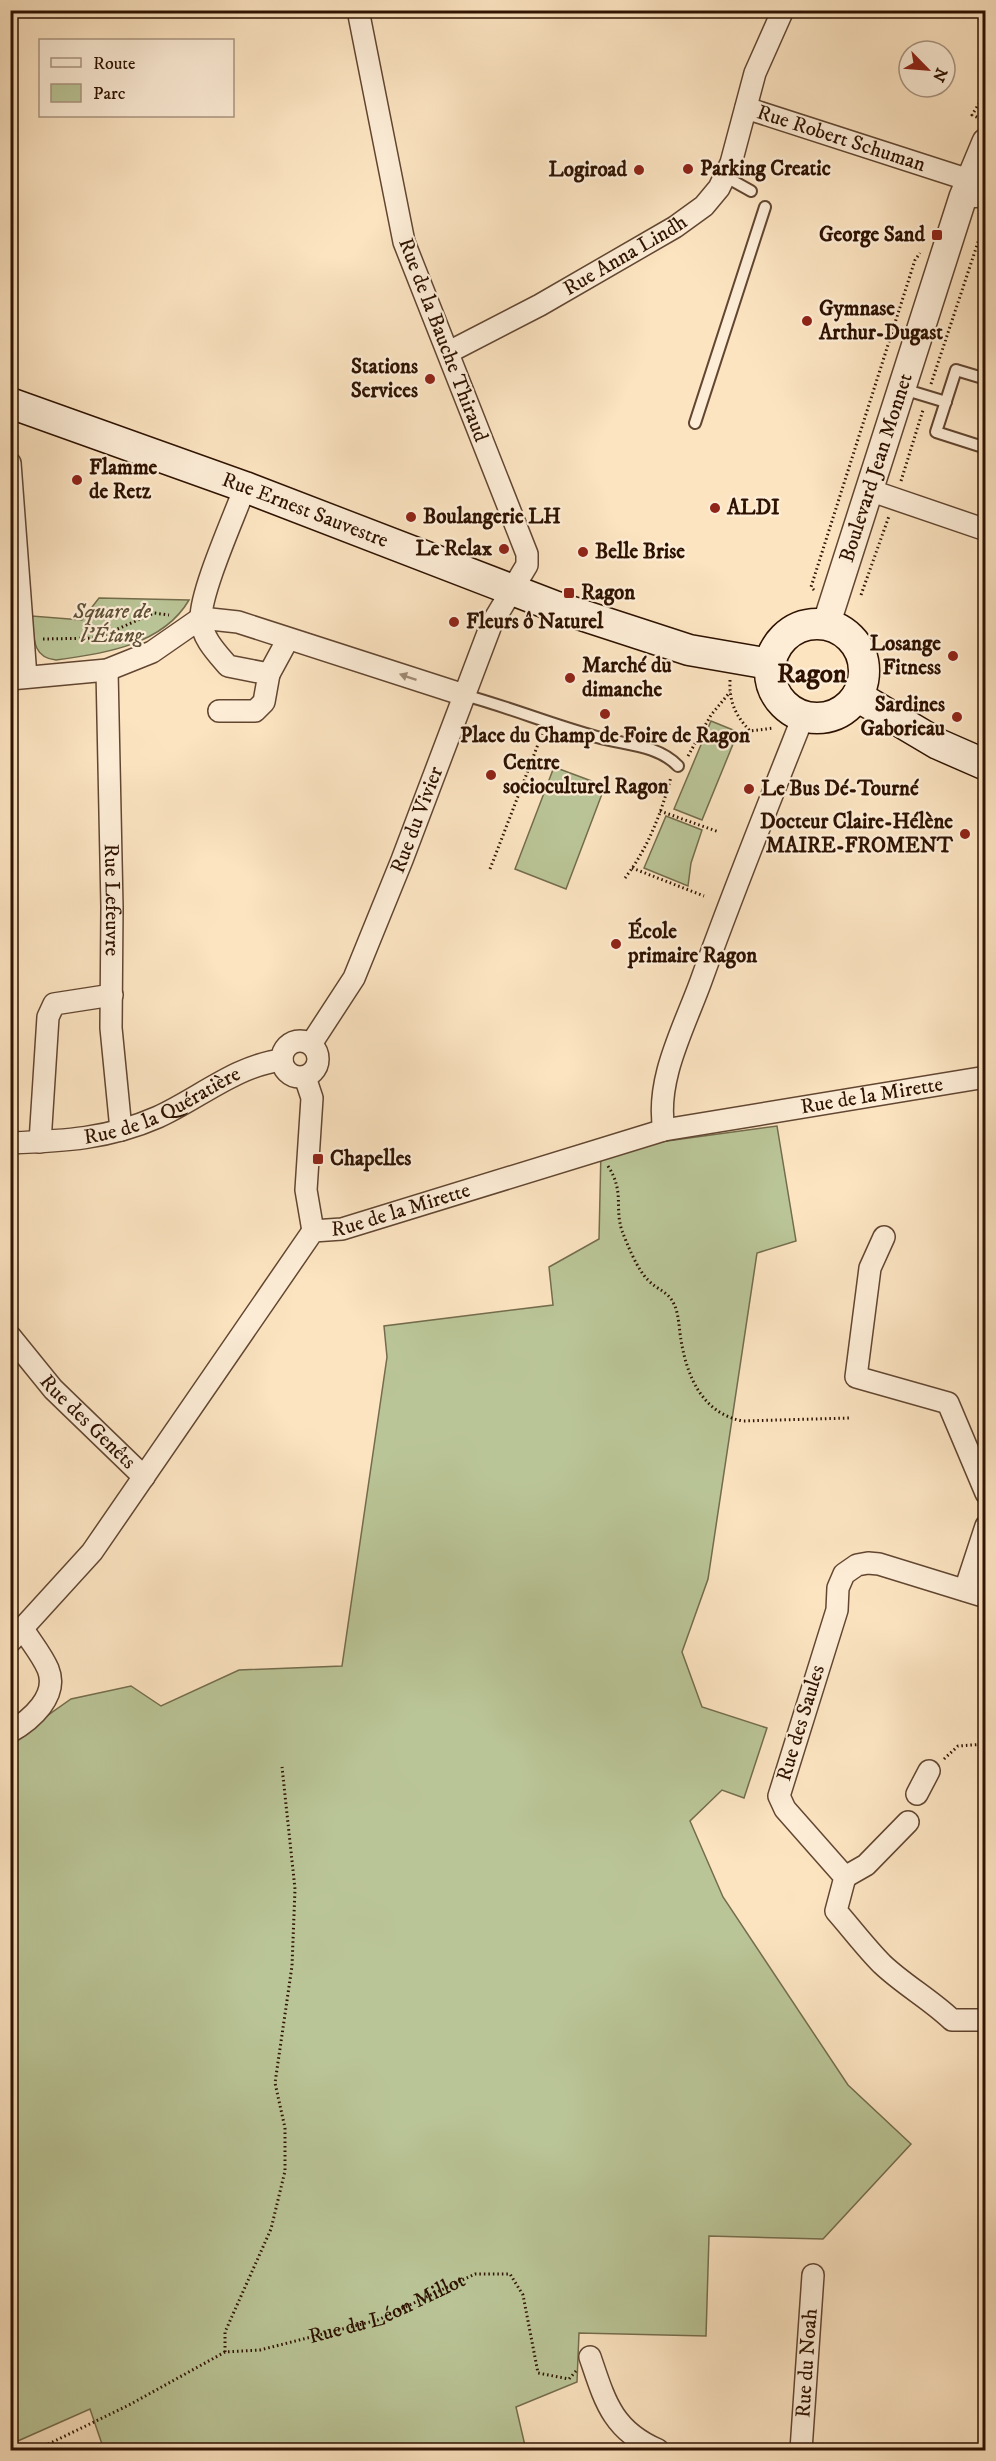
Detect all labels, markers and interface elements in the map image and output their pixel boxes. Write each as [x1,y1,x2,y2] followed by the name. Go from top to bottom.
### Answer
[39,39,234,117] legend
[897,39,957,99] north arrow
[93,53,136,75] text: Route
[928,65,952,85] text: N
[93,83,126,105] text: Parc
[753,99,929,178] street label: Rue Robert Schuman
[700,156,831,182] place label: Parking Creatic
[549,157,628,183] place label: Logiroad
[681,162,695,176] marker: Parking Creatic
[632,163,646,177] marker: Logiroad
[559,209,693,302] street label: Rue Anna Lindh
[819,222,926,248] place label: George Sand
[930,228,944,242] marker: George Sand
[392,235,494,446] street label: Rue de la Bauche Thiraud
[818,296,943,346] place label: Gymnase Arthur-Dugast
[800,314,814,328] marker: Gymnase Arthur-Dugast
[351,354,418,404] place label: Stations Services
[834,370,919,566] street label: Boulevard Jean Monnet
[423,372,437,386] marker: Stations Services
[89,455,158,505] place label: Flamme de Retz
[218,467,392,554] street label: Rue Ernest Sauvestre
[70,473,84,487] marker: Flamme de Retz
[726,495,780,521] place label: ALDI
[708,501,722,515] marker: ALDI
[423,504,561,530] place label: Boulangerie LH
[404,510,418,524] marker: Boulangerie LH
[416,536,493,562] place label: Le Relax
[595,539,685,565] place label: Belle Brise
[497,542,511,556] marker: Le Relax
[576,545,590,559] marker: Belle Brise
[581,580,636,606] place label: Ragon
[562,586,576,600] marker: Ragon
[72,599,151,649] park label: Square de l'Étang
[466,609,604,635] place label: Fleurs ô Naturel
[447,615,461,629] marker: Fleurs ô Naturel
[870,631,941,681] place label: Losange Fitness
[946,649,960,663] marker: Losange Fitness
[582,653,672,703] place label: Marché du dimanche
[777,657,848,691] district label: Ragon
[399,671,417,681] one-way arrow
[563,671,577,685] marker: Marché du dimanche
[860,692,945,742] place label: Sardines Gaborieau
[598,707,612,721] marker: Place du Champ de Foire de Ragon
[950,710,964,724] marker: Sardines Gaborieau
[460,723,751,749] place label: Place du Champ de Foire de Ragon
[503,750,670,800] place label: Centre socioculturel Ragon
[385,763,449,877] street label: Rue du Vivier
[484,768,498,782] marker: Centre socioculturel Ragon
[761,776,919,802] place label: Le Bus Dé-Tourné
[742,782,756,796] marker: Le Bus Dé-Tourné
[760,809,954,859] place label: Docteur Claire-Hélène MAIRE-FROMENT
[958,827,972,841] marker: Docteur Claire-Hélène MAIRE-FROMENT
[98,843,125,957] street label: Rue Lefeuvre
[627,917,758,969] place label: École primaire Ragon
[609,937,623,951] marker: École primaire Ragon
[82,1061,245,1151] street label: Rue de la Quératière
[799,1071,945,1120] street label: Rue de la Mirette
[330,1146,411,1172] place label: Chapelles
[311,1152,325,1166] marker: Chapelles
[331,1177,474,1243] street label: Rue de la Mirette
[34,1369,141,1475] street label: Rue des Genêts
[771,1662,831,1784] street label: Rue des Saules
[306,2267,470,2350] street label: Rue du Léon Millot
[790,2308,824,2419] street label: Rue du Noah

